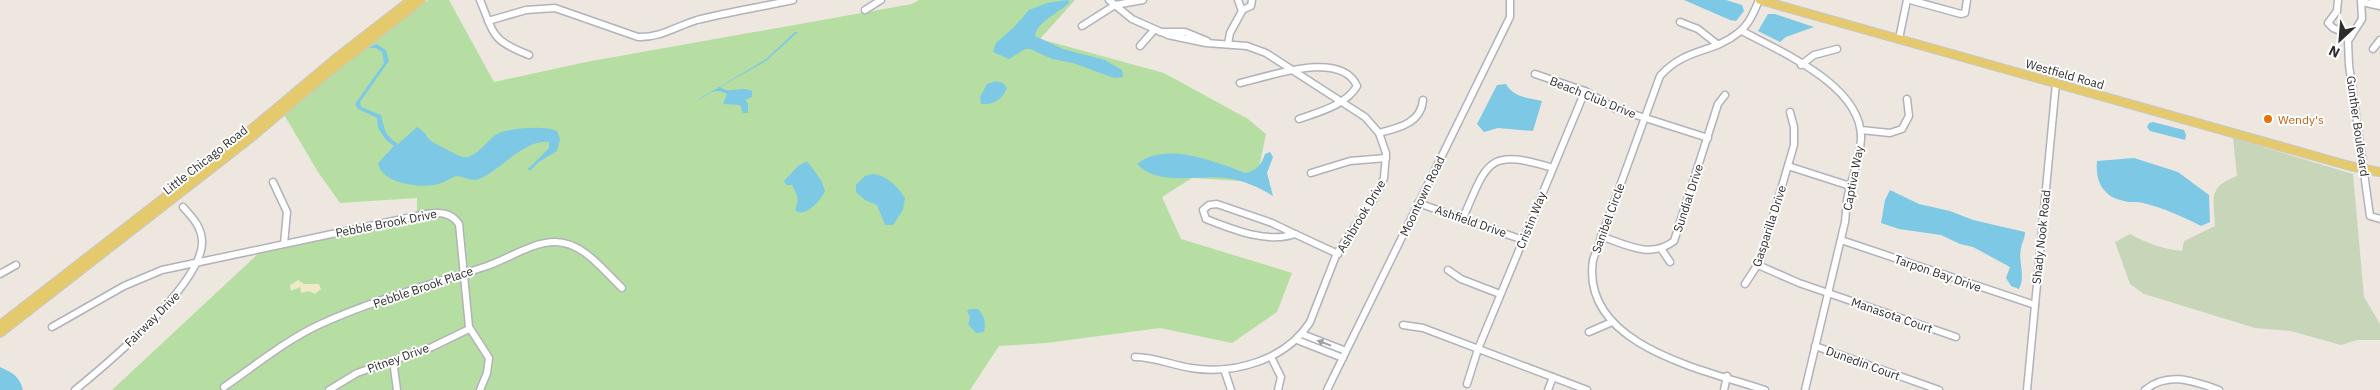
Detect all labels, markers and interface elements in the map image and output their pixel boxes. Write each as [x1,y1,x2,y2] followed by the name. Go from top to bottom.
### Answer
[2315,15,2365,65] north arrow
[2326,41,2343,62] text: N
[2024,56,2106,92] street label: Westfield Road
[1548,73,1639,121] street label: Beach Club Drive
[2344,75,2372,177] street label: Gunther Boulevard
[2278,112,2324,127] place label: Wendy's
[2262,113,2274,125] marker: Wendy's
[160,122,250,198] street label: Little Chicago Road
[1839,144,1867,212] street label: Captiva Way
[1396,153,1448,239] street label: Moontown Road
[1670,162,1706,234] street label: Sundial Drive
[1333,177,1389,255] street label: Ashbrook Drive
[1588,181,1628,255] street label: Sanibel Circle
[1749,183,1789,269] street label: Gasparilla Drive
[1513,189,1549,251] street label: Cristin Way
[2029,189,2053,285] street label: Shady Nook Road
[1433,202,1509,240] street label: Ashfield Drive
[334,206,438,240] street label: Pebble Brook Drive
[1893,251,1984,295] street label: Tarpon Bay Drive
[371,263,475,311] street label: Pebble Brook Place
[121,288,183,350] street label: Fairway Drive
[1849,294,1935,336] street label: Manasota Court
[1317,338,1331,346] one-way arrow
[365,340,431,376] street label: Pitney Drive
[1824,343,1902,383] street label: Dunedin Court

